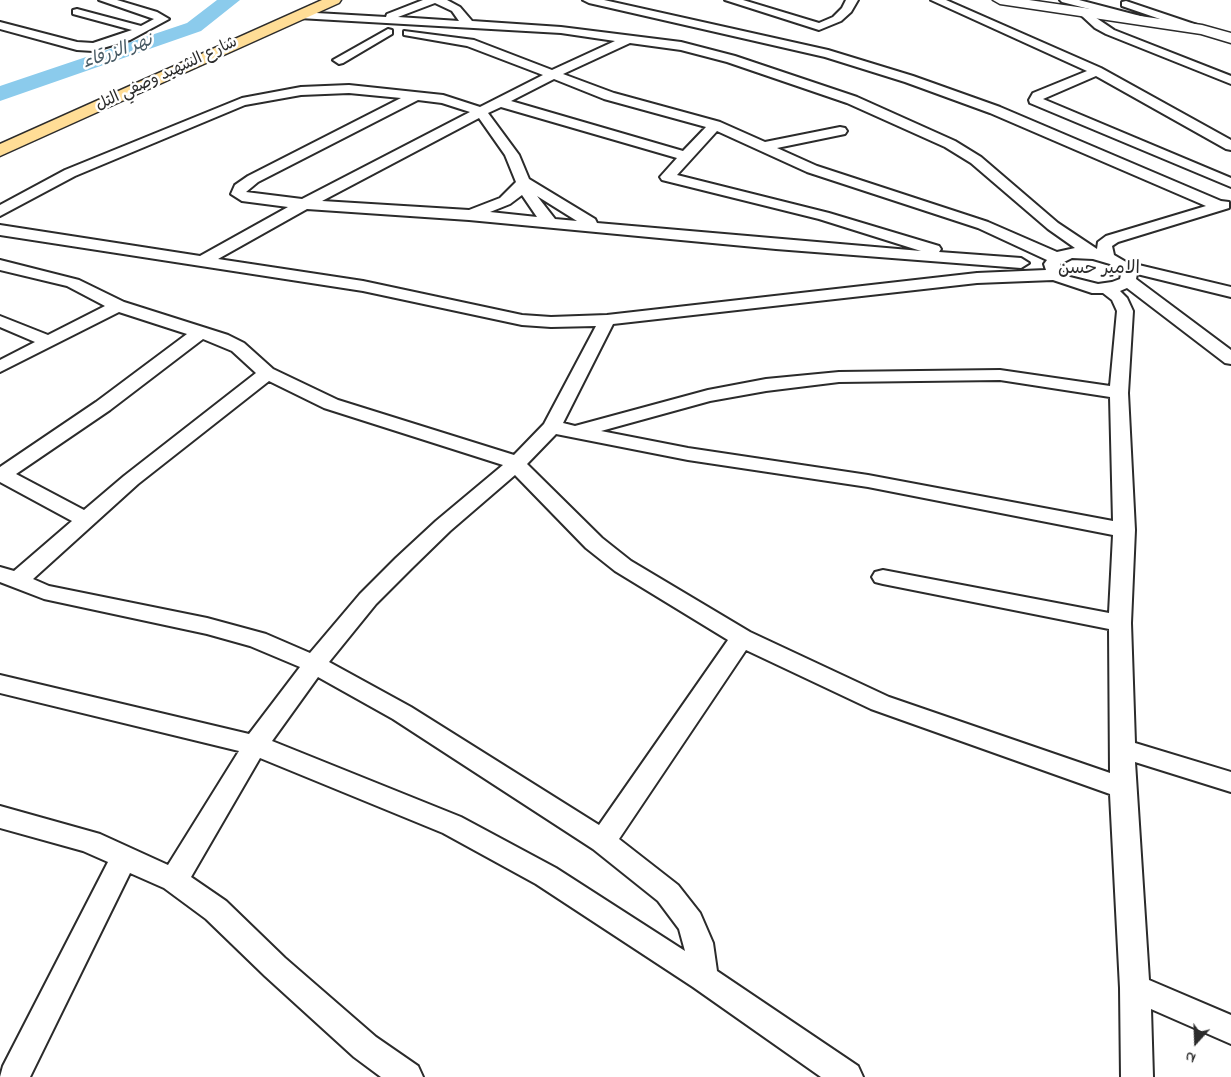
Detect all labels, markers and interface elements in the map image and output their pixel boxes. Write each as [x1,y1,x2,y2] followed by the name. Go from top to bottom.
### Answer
[80,31,156,75] water label: نهر الزرقاء
[93,34,241,116] street label: شارع الشهيد وصفي التل
[1058,259,1140,281] district label: الامير حسن
[1171,1017,1221,1067] north arrow
[1183,1045,1199,1068] text: N

